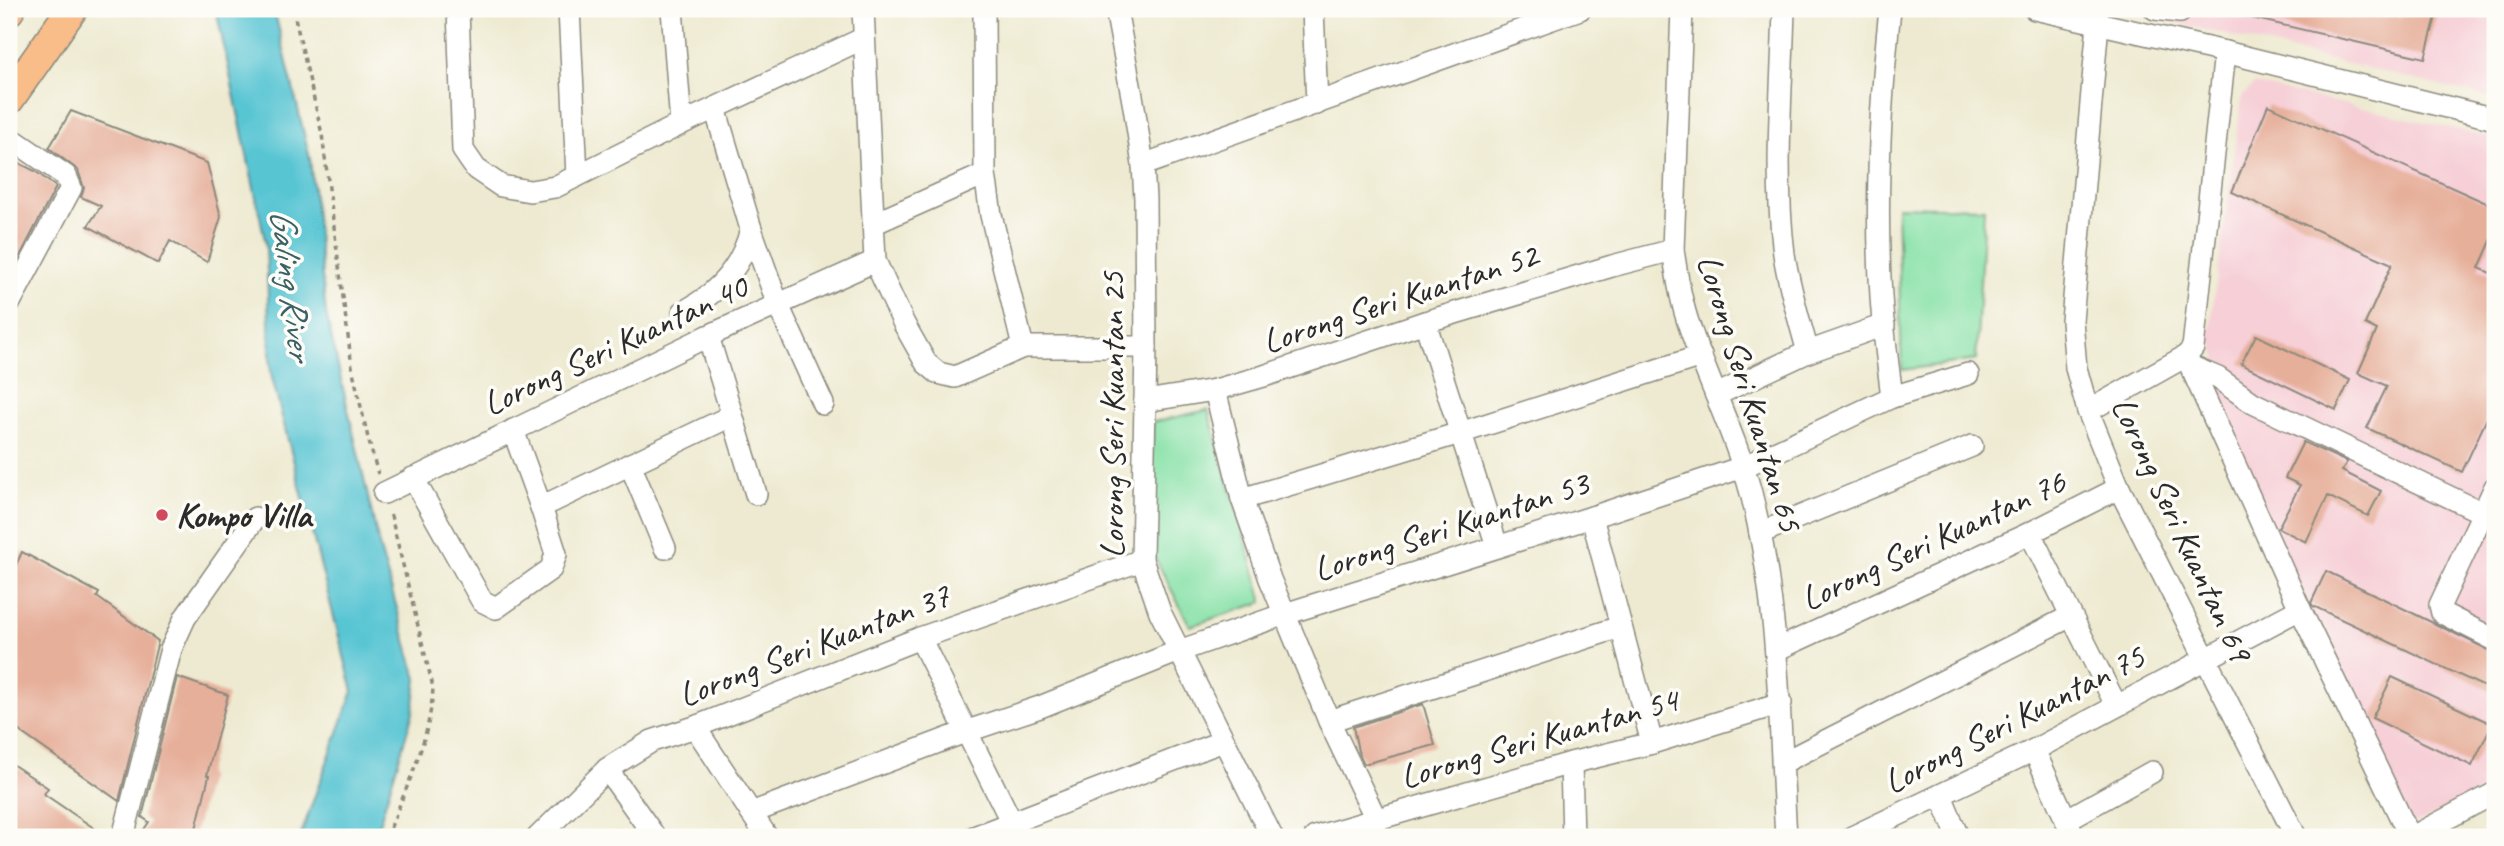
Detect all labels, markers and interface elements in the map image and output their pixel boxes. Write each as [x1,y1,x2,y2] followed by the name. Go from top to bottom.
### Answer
[260,206,325,367] water label: Galing River
[1257,231,1546,364] street label: Lorong Seri Kuantan 52
[1687,249,1814,539] street label: Lorong Seri Kuantan 65
[476,263,756,426] street label: Lorong Seri Kuantan 40
[1090,269,1135,558] street label: Lorong Seri Kuantan 25
[2101,390,2264,671] street label: Lorong Seri Kuantan 69
[1794,459,2074,621] street label: Lorong Seri Kuantan 76
[1308,460,1596,592] street label: Lorong Seri Kuantan 53
[176,493,314,538] place label: Kompo Villa
[154,507,170,523] marker: Kompo Villa
[672,572,958,717] street label: Lorong Seri Kuantan 37
[1876,633,2154,804] street label: Lorong Seri Kuantan 75
[1395,676,1686,799] street label: Lorong Seri Kuantan 54

